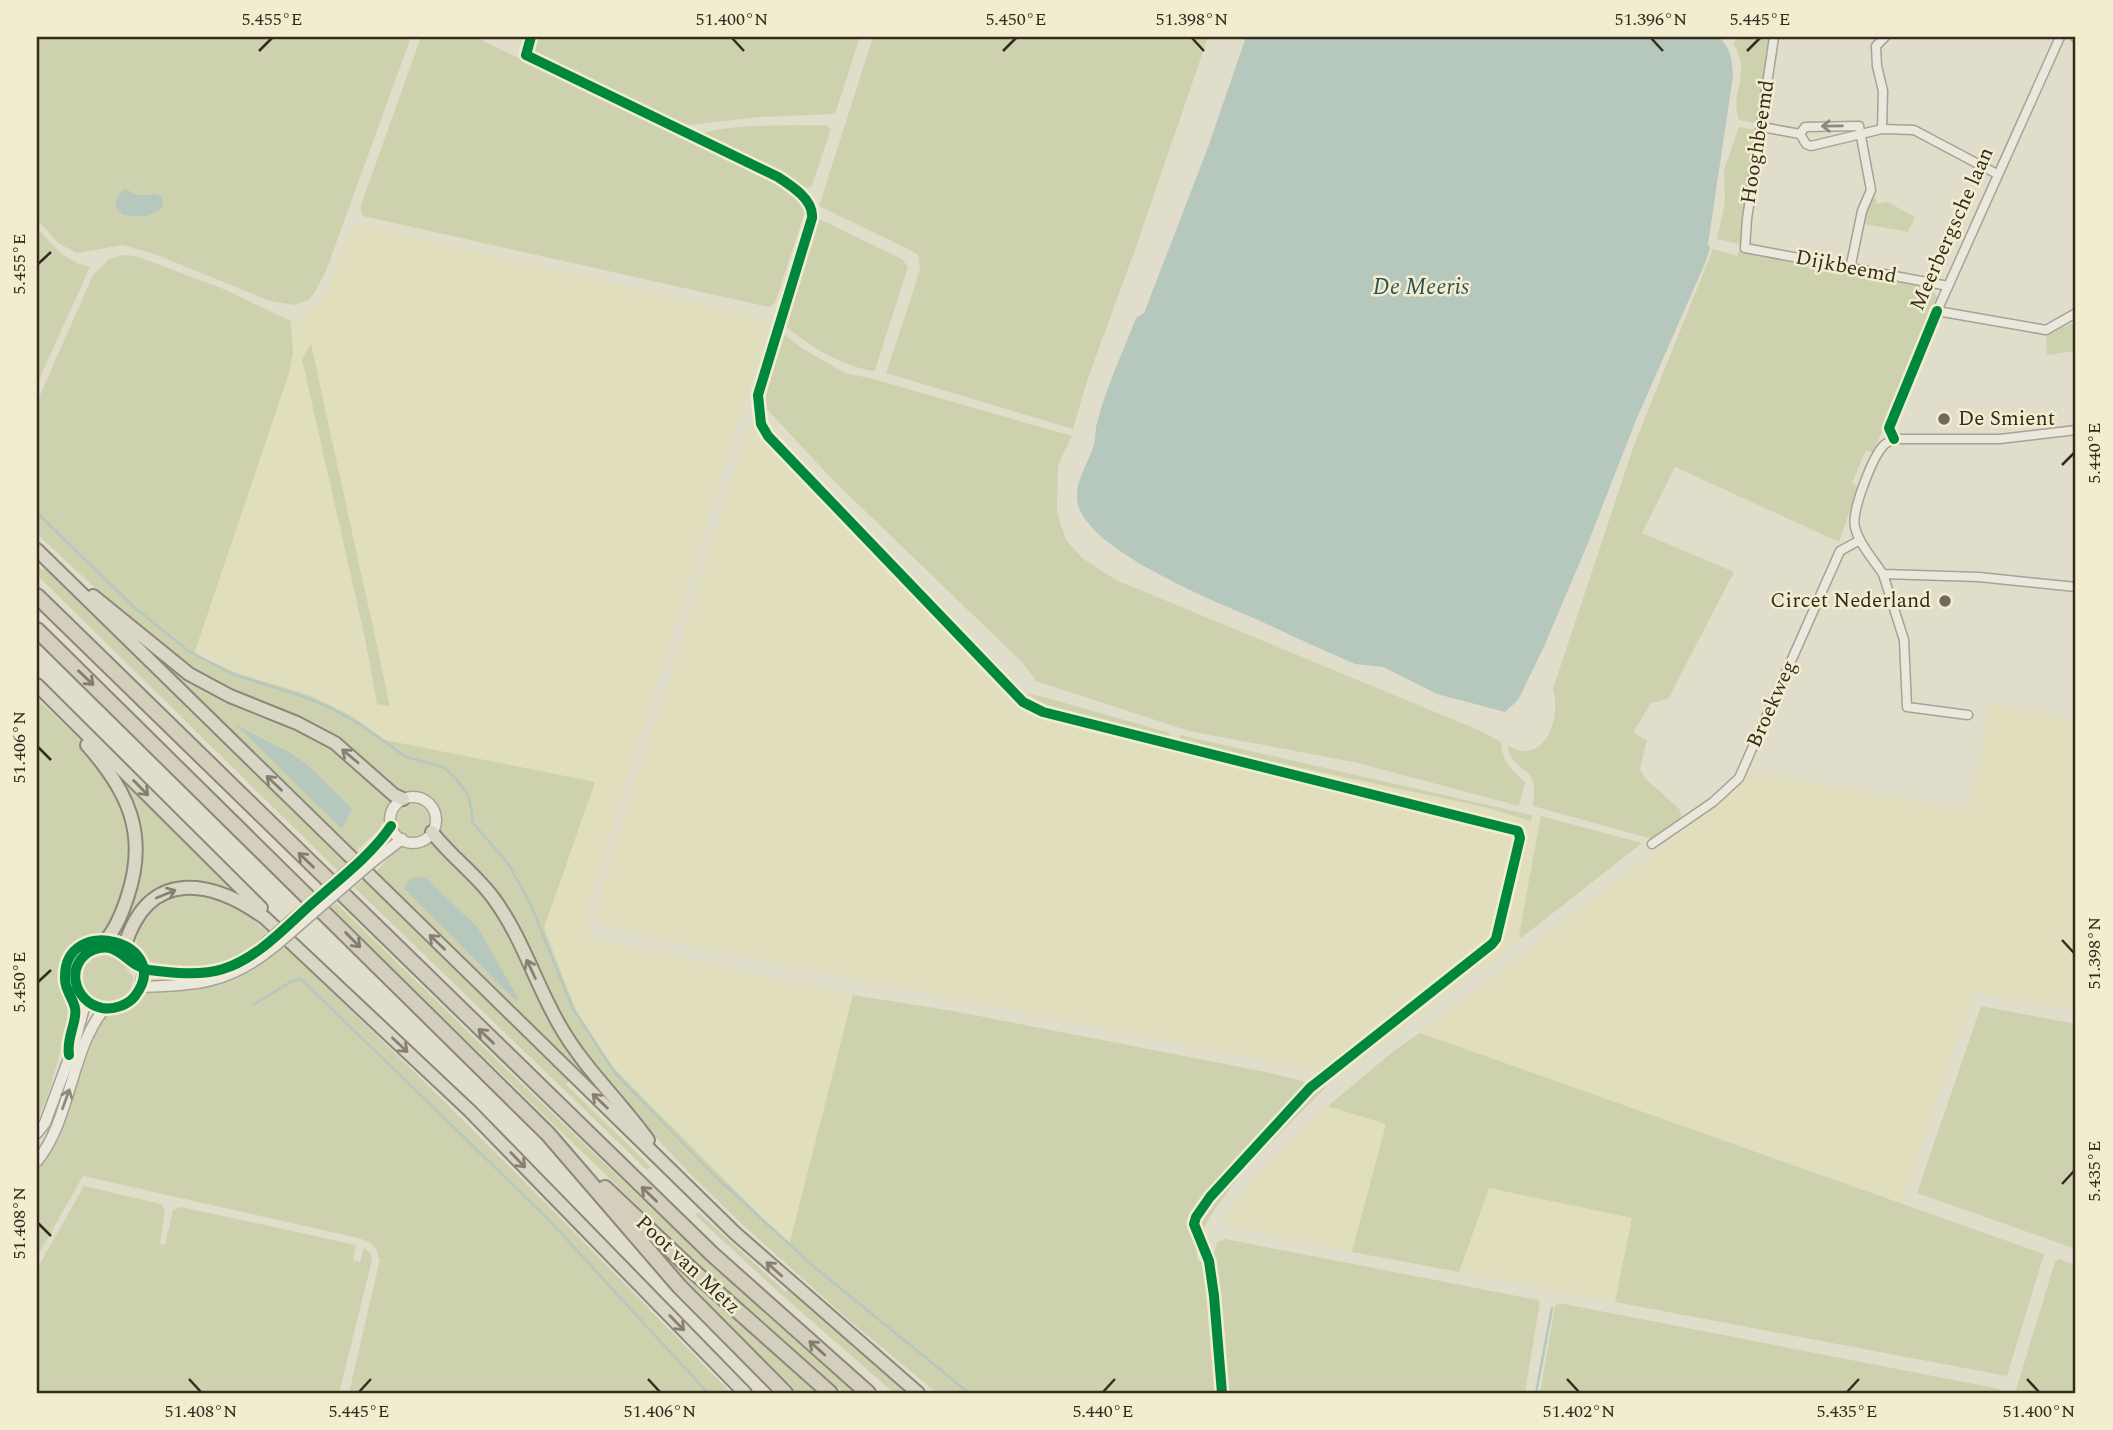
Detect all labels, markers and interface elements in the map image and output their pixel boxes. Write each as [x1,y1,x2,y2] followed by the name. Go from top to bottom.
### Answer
[241,6,303,33] text: 5.455°E
[696,6,768,33] text: 51.400°N
[985,6,1047,33] text: 5.450°E
[1156,6,1228,33] text: 51.398°N
[1615,6,1687,33] text: 51.396°N
[1729,6,1791,33] text: 5.445°E
[1732,78,1784,206] street label: Hooghbeemd
[1821,119,1844,133] one-way arrow
[1902,142,2002,316] street label: Meerbergsche laan
[6,233,33,295] text: 5.455°E
[1793,241,1899,293] street label: Dijkbeemd
[1373,270,1469,305] water label: De Meeris
[1958,403,2055,435] place label: De Smient
[1936,411,1952,427] marker: De Smient
[2081,422,2108,484] text: 5.440°E
[1770,585,1931,617] place label: Circet Nederland
[1937,593,1953,609] marker: Circet Nederland
[1738,655,1806,753] street label: Broekweg
[77,669,94,686] one-way arrow
[6,711,33,783] text: 51.406°N
[342,749,360,764] one-way arrow
[266,775,283,792] one-way arrow
[133,780,150,797] one-way arrow
[297,851,314,868] one-way arrow
[154,887,176,900] one-way arrow
[2081,917,2108,989] text: 51.398°N
[344,932,361,949] one-way arrow
[429,934,446,951] one-way arrow
[6,951,33,1013] text: 5.450°E
[524,959,537,981] one-way arrow
[477,1028,494,1045] one-way arrow
[391,1036,408,1053] one-way arrow
[60,1089,73,1111] one-way arrow
[591,1093,608,1110] one-way arrow
[2081,1140,2108,1202] text: 5.435°E
[509,1151,526,1168] one-way arrow
[641,1186,658,1203] one-way arrow
[6,1187,33,1259] text: 51.408°N
[628,1208,748,1322] street label: Poot van Metz
[766,1260,783,1277] one-way arrow
[668,1314,685,1331] one-way arrow
[808,1340,826,1356] one-way arrow
[165,1398,237,1425] text: 51.408°N
[328,1398,390,1425] text: 5.445°E
[624,1398,696,1425] text: 51.406°N
[1072,1398,1134,1425] text: 5.440°E
[1543,1398,1615,1425] text: 51.402°N
[1816,1398,1878,1425] text: 5.435°E
[2003,1398,2075,1425] text: 51.400°N

